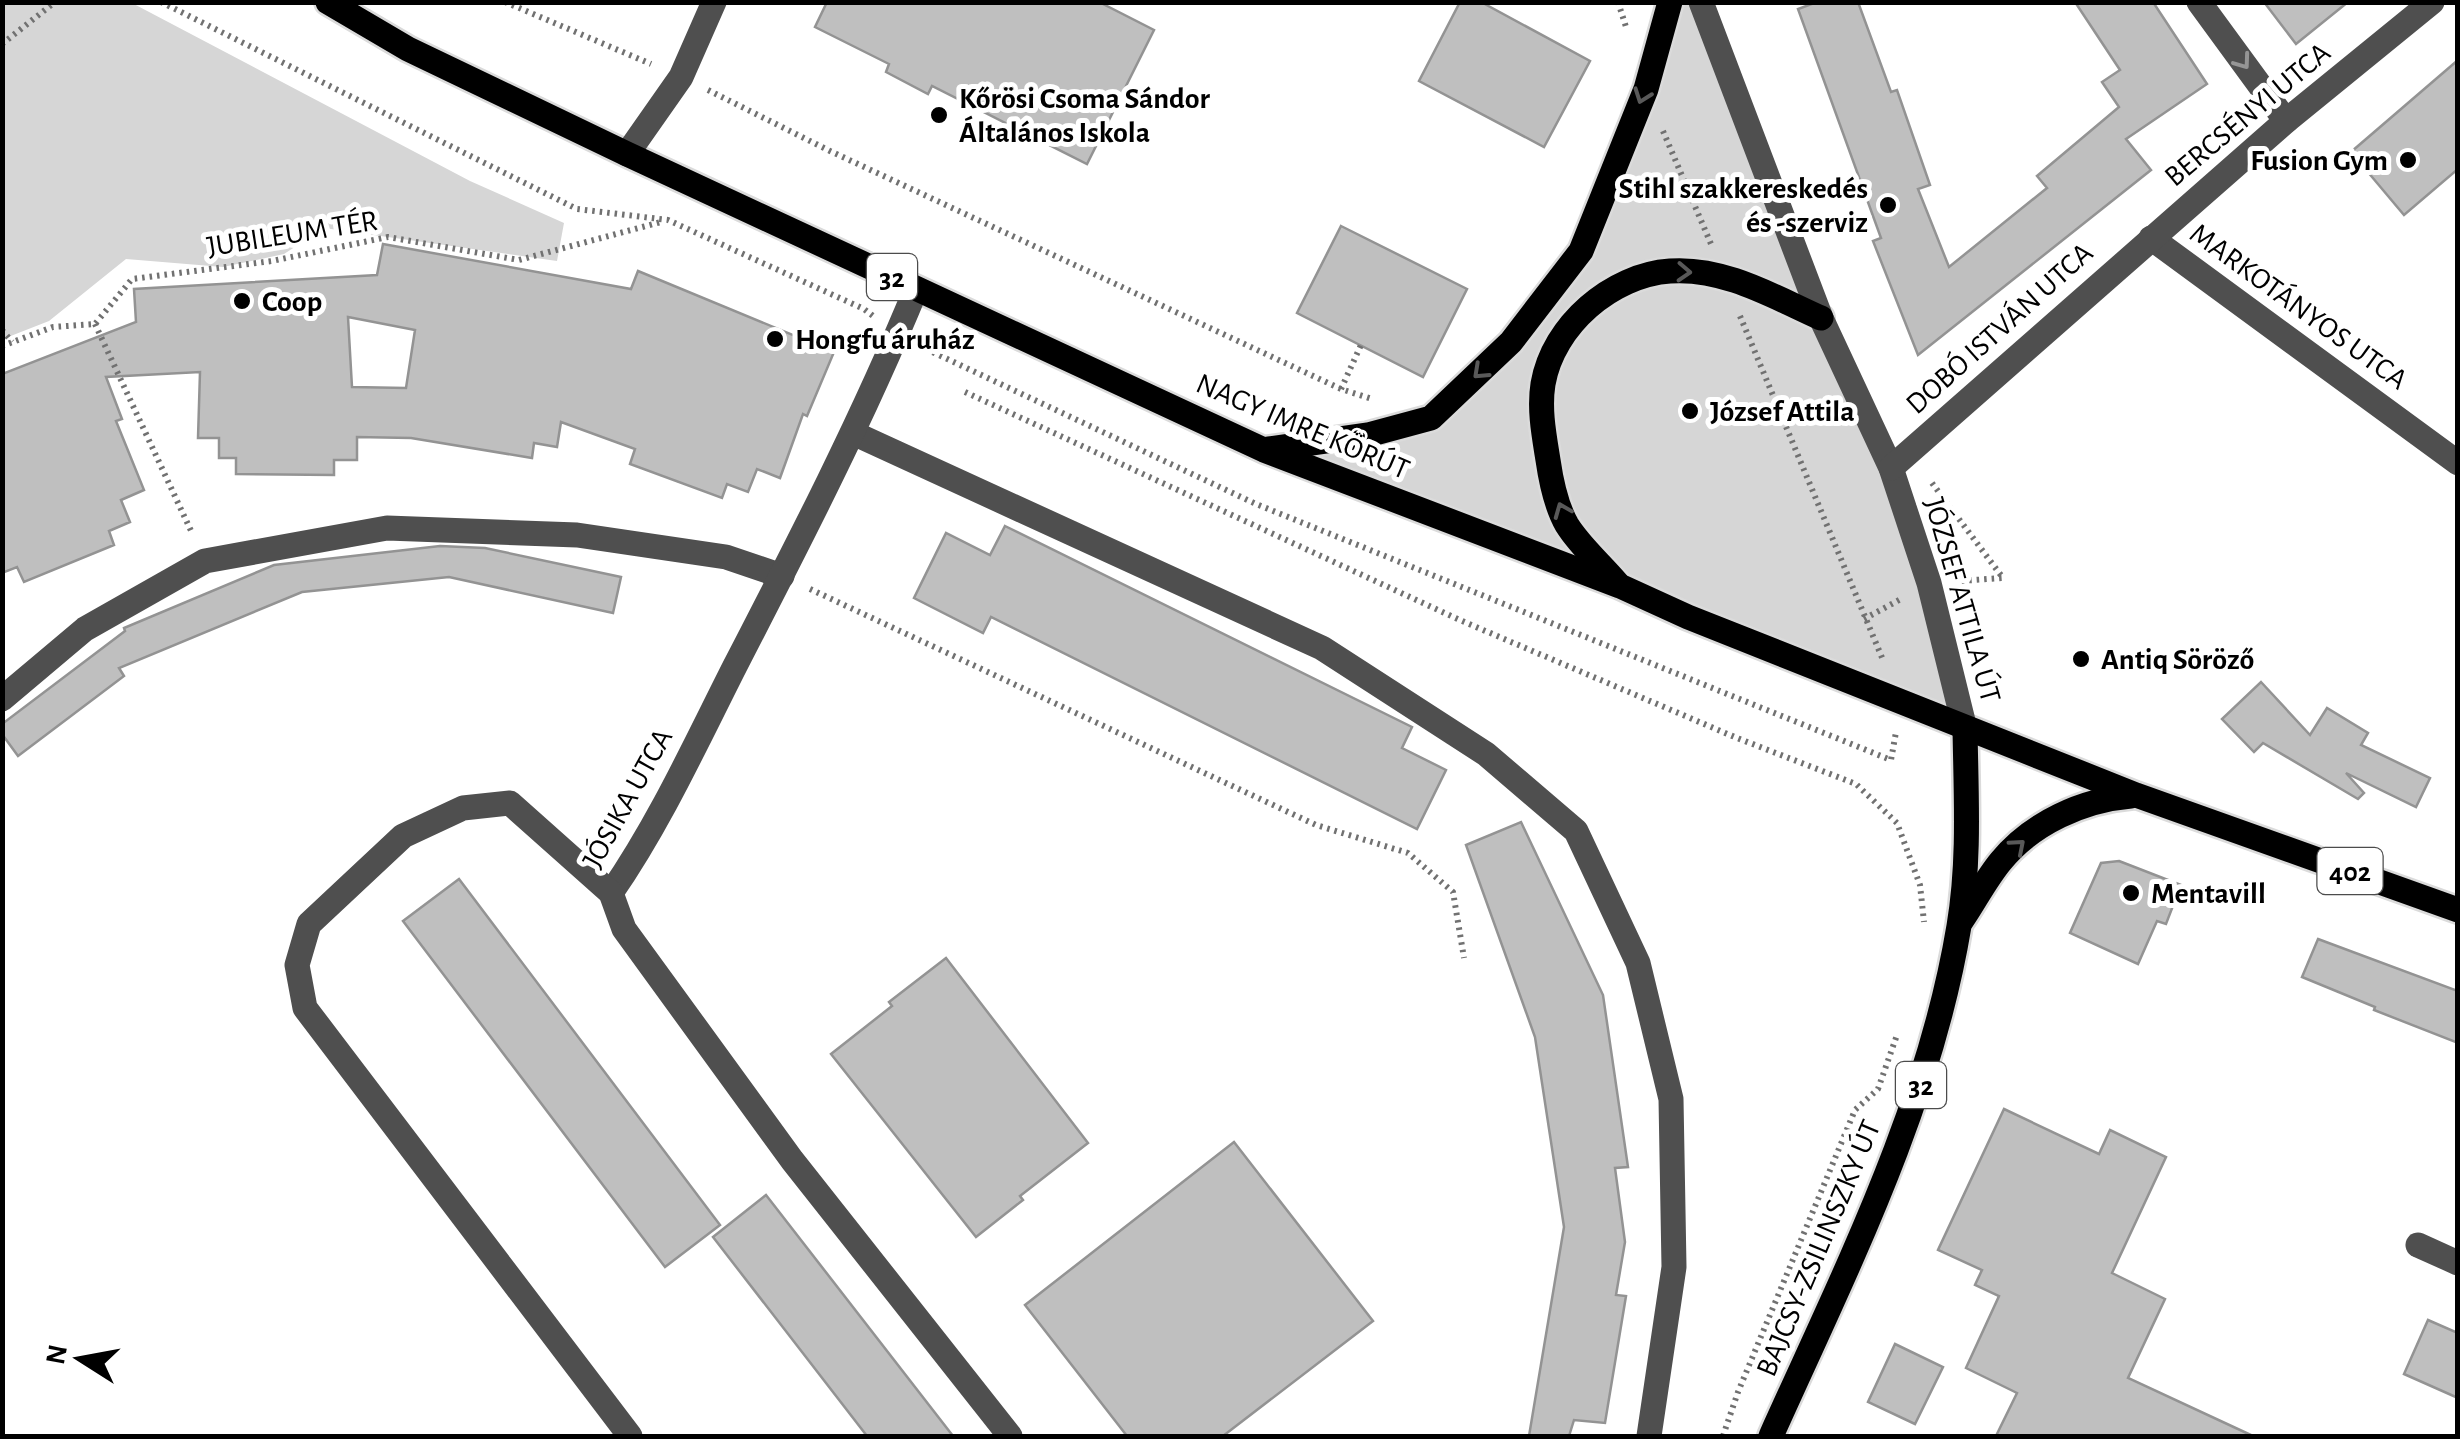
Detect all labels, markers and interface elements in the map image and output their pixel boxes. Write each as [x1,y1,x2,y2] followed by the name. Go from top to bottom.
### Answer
[2158,36,2336,192] street label: BERCSÉNYI UTCA
[2231,51,2248,69] one-way arrow
[959,84,1210,148] place label: Kőrösi Csoma Sándor Általános Iskola
[1634,86,1654,104] one-way arrow
[928,104,950,126] marker: Kőrösi Csoma Sándor Általános Iskola
[2250,146,2388,176] place label: Fusion Gym
[2397,149,2419,171] marker: Fusion Gym
[1619,174,1868,238] place label: Stihl szakkereskedés és -szerviz
[1877,194,1899,216] marker: Stihl szakkereskedés és -szerviz
[204,204,380,262] street label: JUBILEUM TÉR
[2184,217,2414,395] street label: MARKOTÁNYOS UTCA
[1899,236,2099,420] street label: DOBÓ ISTVÁN UTCA
[867,254,917,300] road number: 32
[1676,261,1692,282] one-way arrow
[262,287,322,317] place label: Coop
[231,290,253,312] marker: Coop
[795,325,975,355] place label: Hongfu áruház
[764,328,786,350] marker: Hongfu áruház
[1473,360,1491,378] one-way arrow
[1192,367,1415,485] street label: NAGY IMRE KÖRÚT
[1710,397,1855,427] place label: József Attila
[1679,400,1701,422] marker: József Attila
[1918,494,2008,706] street label: JÓZSEF ATTILA ÚT
[1553,502,1573,519] one-way arrow
[2101,645,2254,675] place label: Antiq Söröző
[2070,648,2092,670] marker: Antiq Söröző
[576,723,678,873] street label: JÓSIKA UTCA
[2007,840,2025,858] one-way arrow
[2318,848,2382,894] road number: 402
[2151,879,2266,909] place label: Mentavill
[2120,882,2142,904] marker: Mentavill
[1896,1062,1946,1108] road number: 32
[1750,1115,1887,1381] street label: BAJCSY-ZSILINSZKY ÚT
[30,1309,130,1409] north arrow
[42,1342,73,1367] text: N

